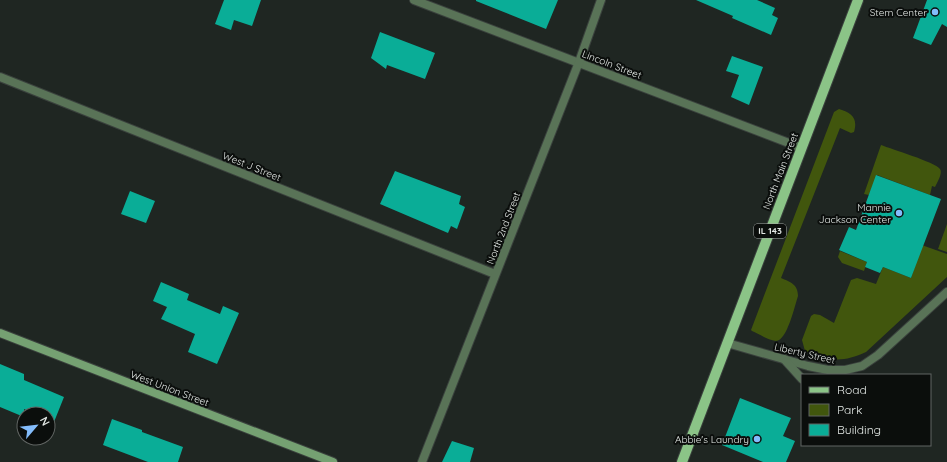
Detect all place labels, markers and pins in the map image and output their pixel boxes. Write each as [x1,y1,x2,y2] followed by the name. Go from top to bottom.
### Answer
[870,6,927,19] place label: Stem Center
[930,7,940,17] marker: Stem Center
[819,201,891,226] place label: Mannie Jackson Center
[894,208,904,218] marker: Mannie Jackson Center
[675,433,749,446] place label: Abbie's Laundry
[752,434,762,444] marker: Abbie's Laundry

